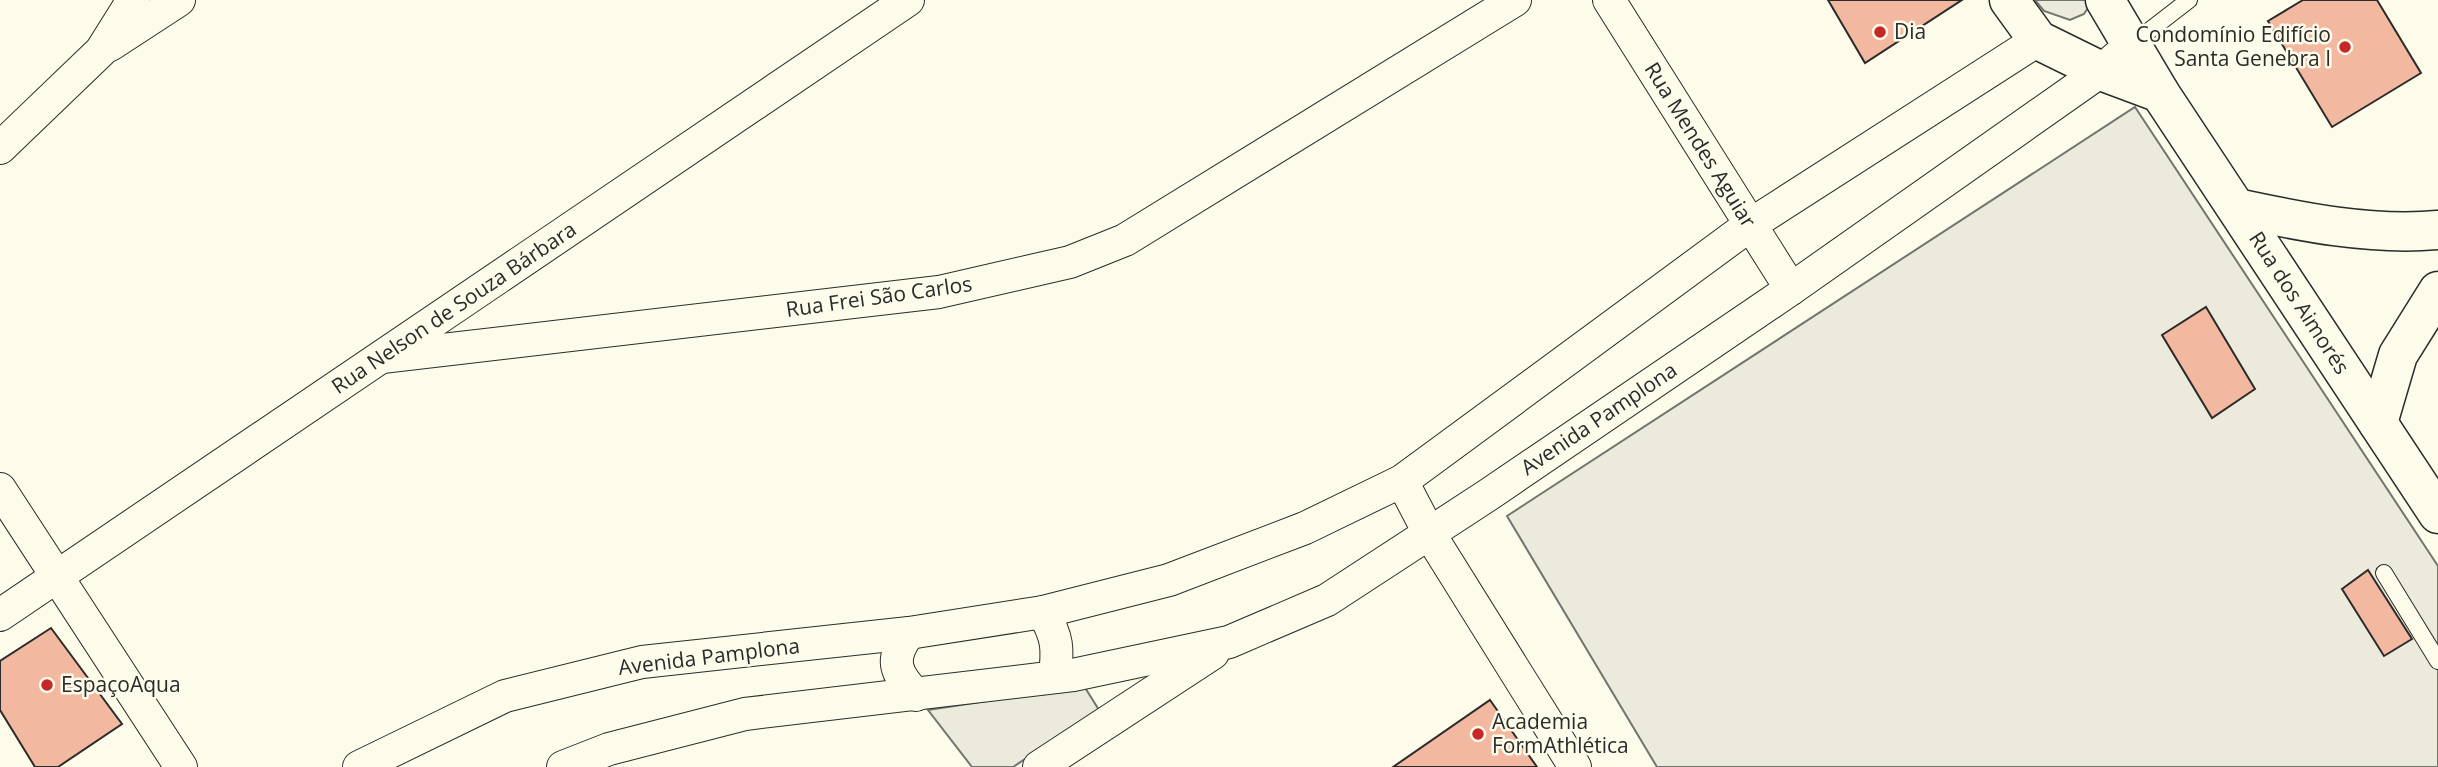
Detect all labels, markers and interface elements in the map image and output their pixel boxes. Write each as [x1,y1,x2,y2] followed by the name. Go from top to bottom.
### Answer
[1894,17,1926,45] place label: Dia
[2136,20,2331,72] place label: Condomínio Edifício Santa Genebra I
[1872,24,1888,40] marker: Dia
[2337,39,2353,55] marker: Condomínio Edifício Santa Genebra I
[1639,57,1763,233] street label: Rua Mendes Aguiar
[326,215,581,400] street label: Rua Nelson de Souza Bárbara
[2243,226,2357,379] street label: Rua dos Aimorés
[784,269,974,323] street label: Rua Frei São Carlos
[1515,355,1682,481] street label: Avenida Pamplona
[616,631,801,681] street label: Avenida Pamplona
[61,670,181,698] place label: EspaçoAqua
[39,677,55,693] marker: EspaçoAqua
[1492,707,1629,759] place label: Academia FormAthlética
[1470,726,1486,742] marker: Academia FormAthlética

